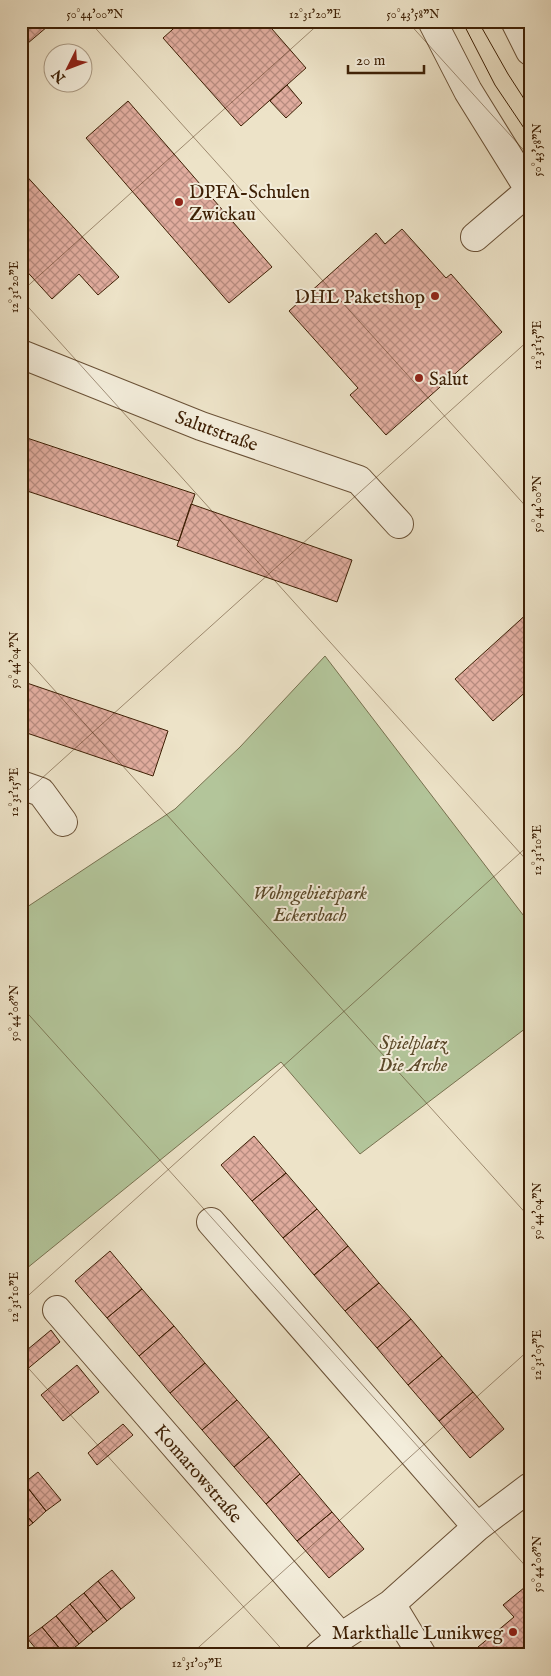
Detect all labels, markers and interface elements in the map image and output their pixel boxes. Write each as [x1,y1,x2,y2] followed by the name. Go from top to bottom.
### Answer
[66,7,124,22] text: 50°44'00"N
[289,7,341,22] text: 12°31'20"E
[386,7,440,22] text: 50°43'58"N
[42,42,92,92] north arrow
[348,42,425,74] scale bar
[356,51,386,70] text: 20 m
[48,66,70,87] text: N
[530,123,545,177] text: 50°43'58"N
[189,181,310,227] place label: DPFA-Schulen Zwickau
[173,196,185,208] marker: DPFA-Schulen Zwickau
[7,261,22,313] text: 12°31'20"E
[294,286,425,310] place label: DHL Paketshop
[429,290,441,302] marker: DHL Paketshop
[530,320,545,370] text: 12°31'15"E
[429,368,469,392] place label: Salut
[413,372,425,384] marker: Salut
[172,406,261,458] street label: Salutstraße
[530,475,545,533] text: 50°44'00"N
[7,631,22,689] text: 50°44'04"N
[7,767,22,817] text: 12°31'15"E
[530,825,545,875] text: 12°31'10"E
[253,882,368,928] park label: Wohngebietspark Eckersbach
[7,984,22,1041] text: 50°44'06"N
[379,1032,449,1078] park label: Spielplatz Die Arche
[530,1182,545,1240] text: 50°44'04"N
[7,1272,22,1322] text: 12°31'10"E
[530,1330,545,1380] text: 12°31'05"E
[148,1420,247,1529] street label: Komarowstraße
[530,1535,545,1592] text: 50°44'06"N
[332,1622,504,1646] place label: Markthalle Lunikweg
[507,1626,519,1638] marker: Markthalle Lunikweg
[172,1656,222,1671] text: 12°31'05"E

